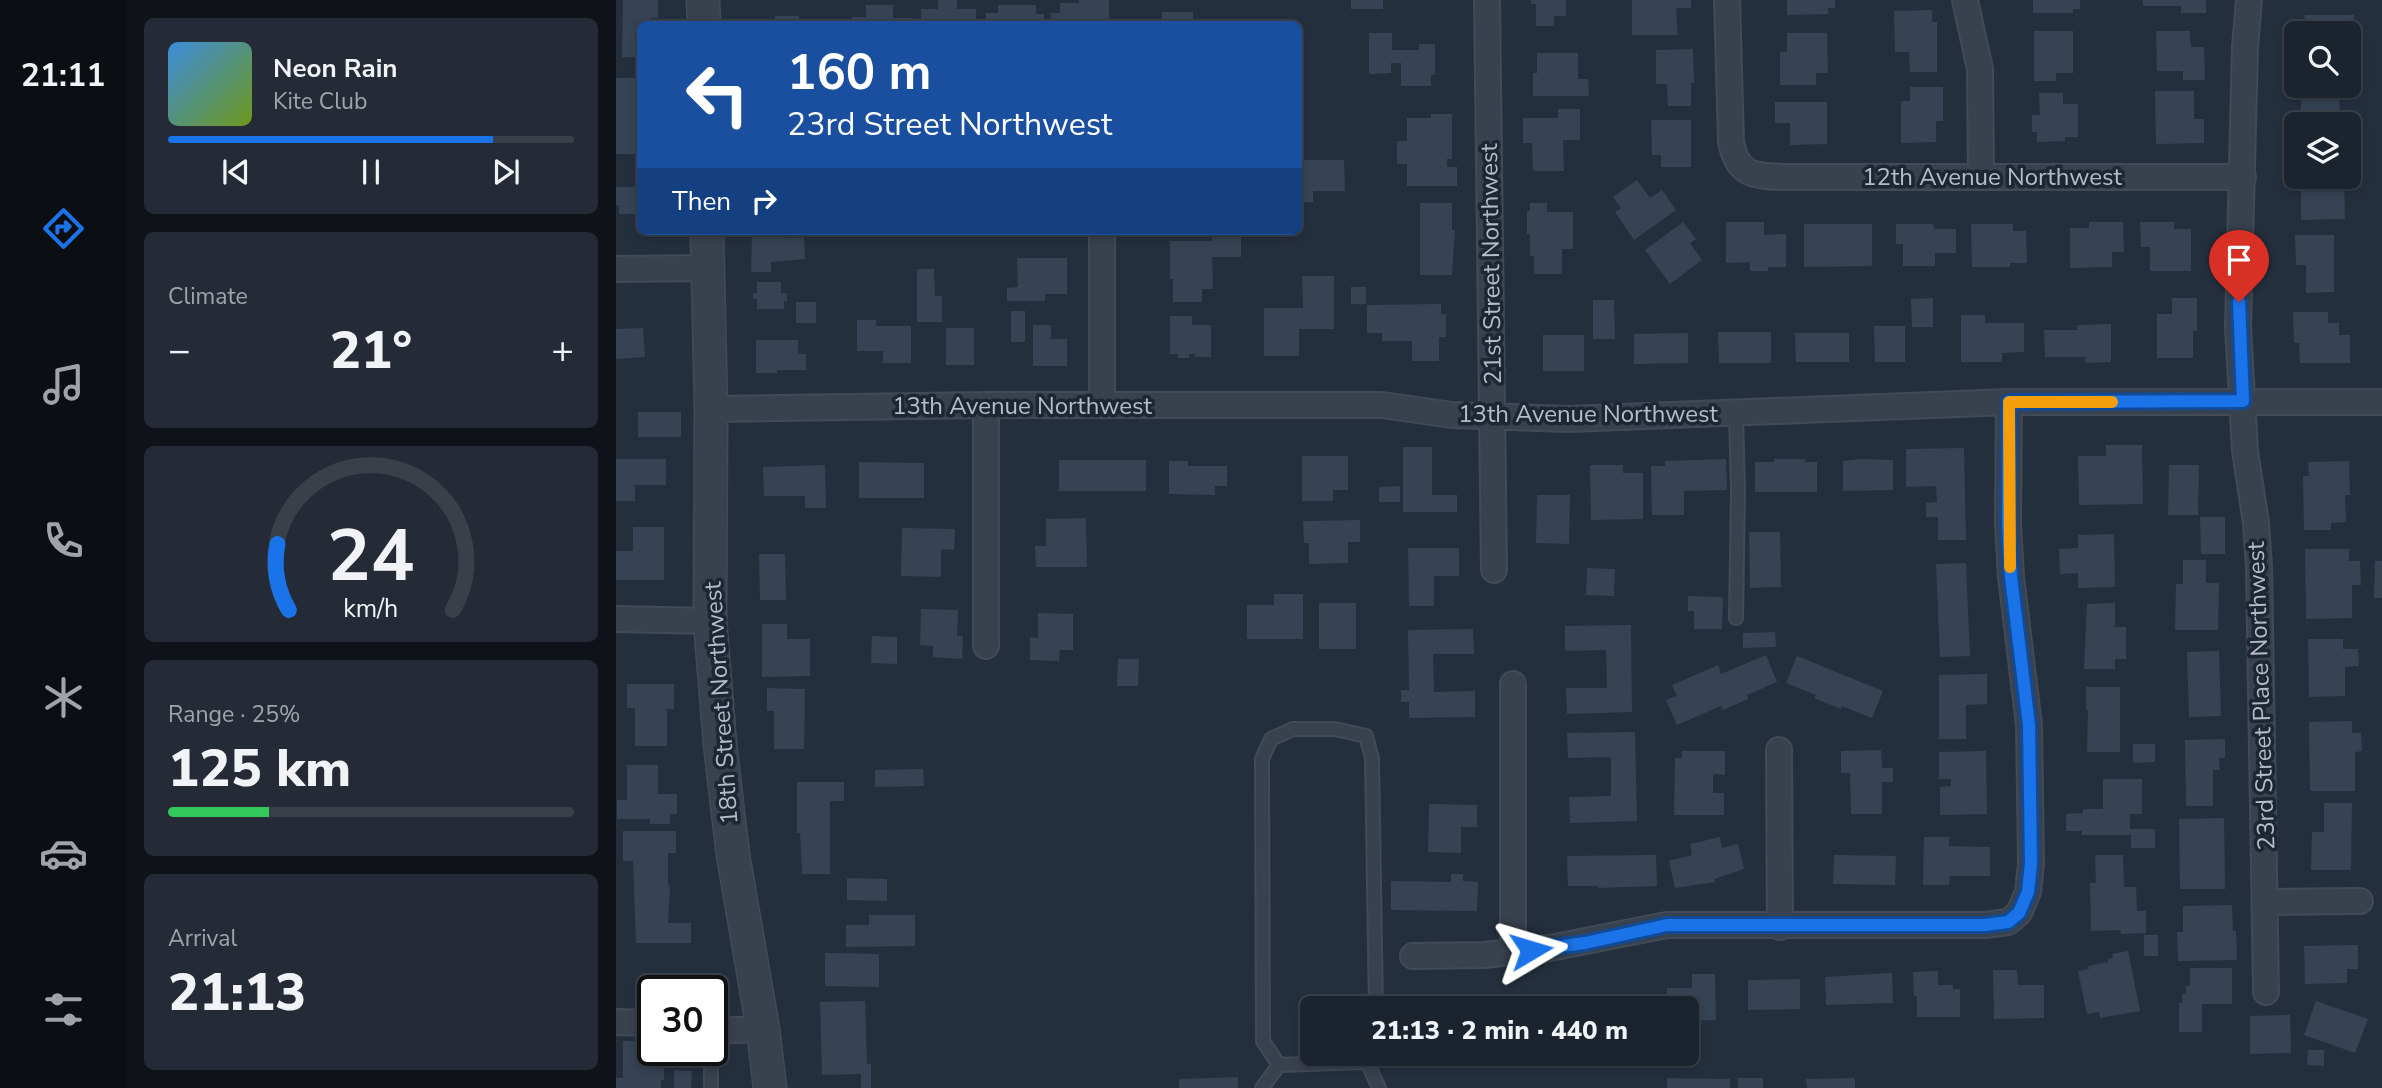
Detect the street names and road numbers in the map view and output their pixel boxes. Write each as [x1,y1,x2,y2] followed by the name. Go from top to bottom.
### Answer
[1473,143,1509,385] street label: 21st Street Northwest
[1862,161,2122,193] street label: 12th Avenue Northwest
[892,390,1152,422] street label: 13th Avenue Northwest
[1458,398,1718,430] street label: 13th Avenue Northwest
[2240,541,2282,851] street label: 23rd Street Place Northwest
[697,580,745,826] street label: 18th Street Northwest

